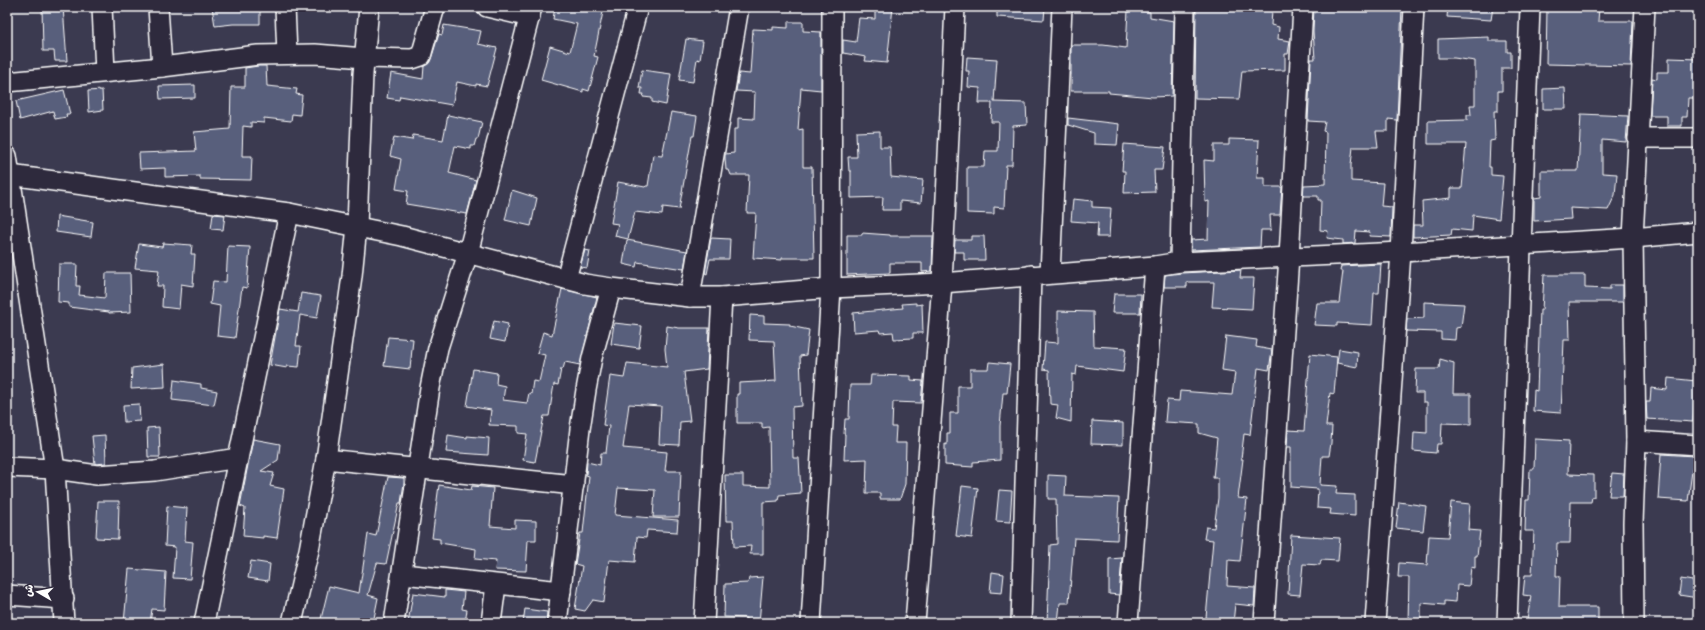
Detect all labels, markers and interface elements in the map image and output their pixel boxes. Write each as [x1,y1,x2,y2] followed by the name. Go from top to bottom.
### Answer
[18,572,58,612] north arrow
[20,583,36,598] text: ش

